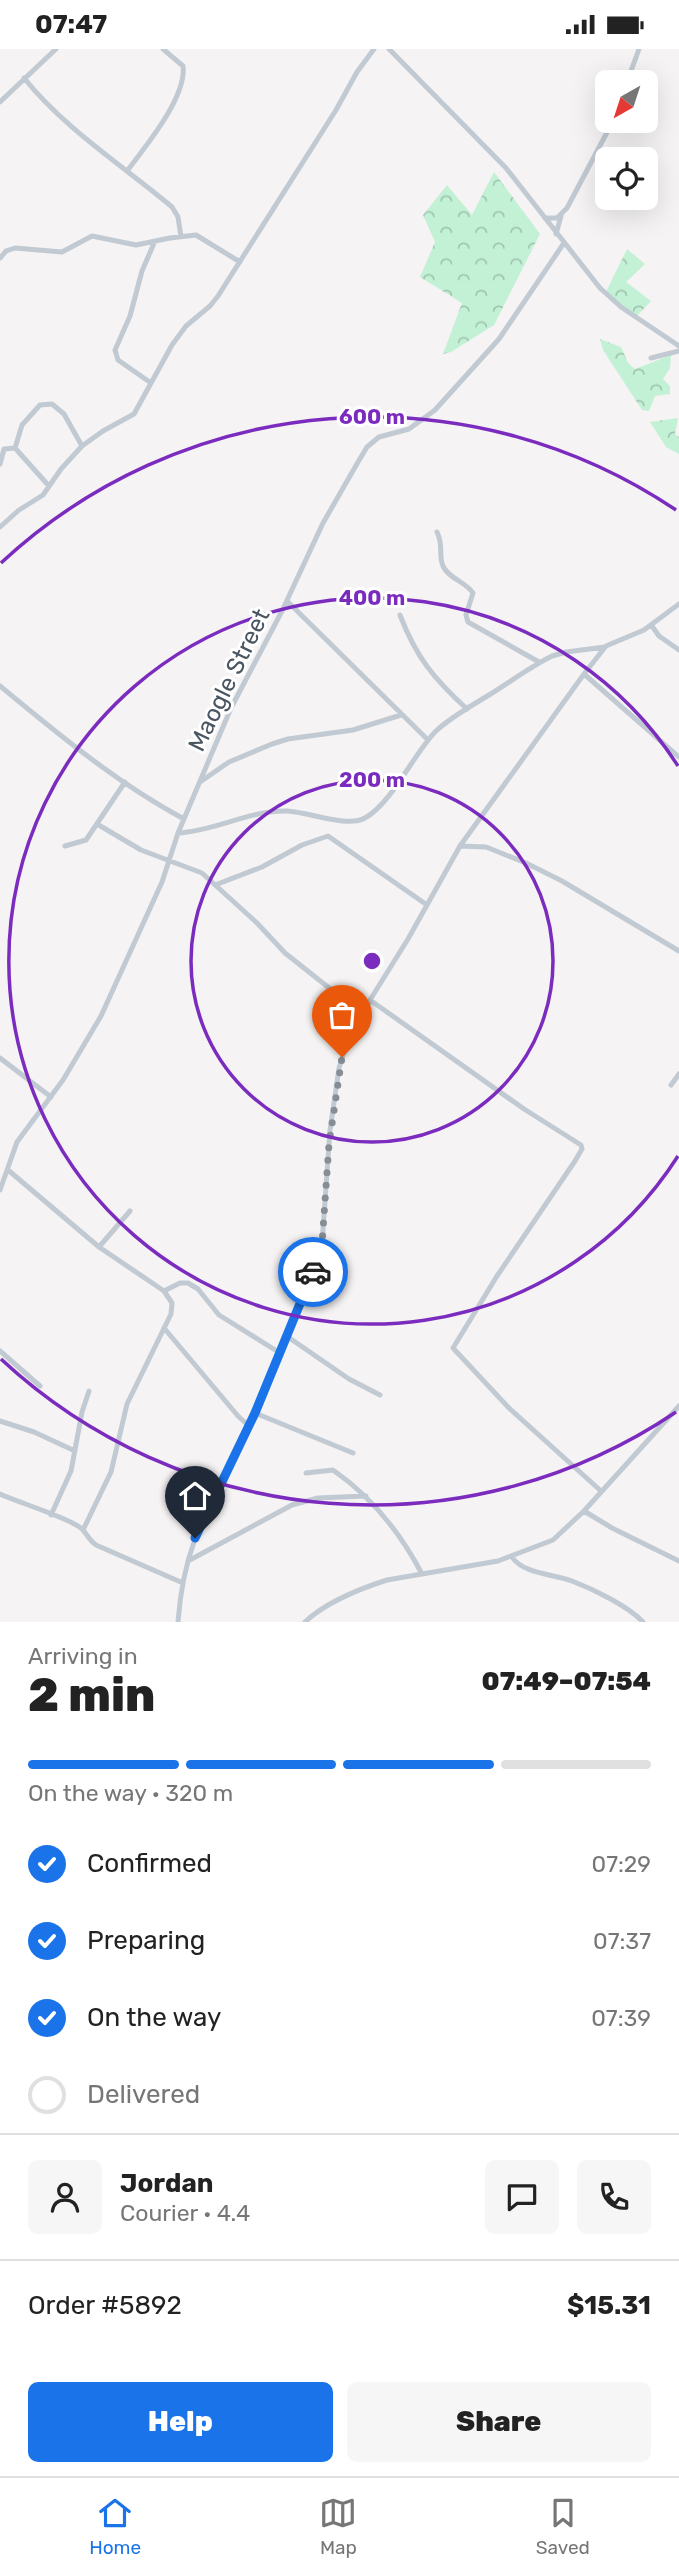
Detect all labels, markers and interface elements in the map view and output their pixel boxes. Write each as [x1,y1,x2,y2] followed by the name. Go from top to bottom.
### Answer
[35,9,107,40] text: 07:47
[595,70,658,133] north arrow
[595,70,658,210] map controls
[595,147,658,210] button: locate
[339,404,405,429] text: 600 m
[339,585,405,610] text: 400 m
[182,604,276,756] street label: Maogle Street
[339,767,405,792] text: 200 m
[360,949,384,973] centre of rings
[312,985,372,1057] pin
[323,996,361,1034] icon: bag
[278,1237,348,1307] courier
[294,1253,332,1291] icon: car
[165,1466,225,1538] pin
[176,1477,214,1515] icon: home
[28,1642,138,1670] text: Arriving in
[482,1666,651,1697] text: 07:49–07:54
[28,1668,155,1723] text: 2 min
[28,1779,233,1807] text: On the way · 320 m
[28,1845,66,1883] icon: check
[87,1848,212,1879] text: Confirmed
[592,1850,651,1878] text: 07:29
[28,1922,66,1960] icon: check
[87,1925,205,1956] text: Preparing
[593,1927,651,1955] text: 07:37
[28,1999,66,2037] icon: check
[87,2002,221,2033] text: On the way
[591,2004,651,2032] text: 07:39
[87,2079,200,2110] text: Delivered
[28,2160,102,2234] button: person
[485,2160,559,2234] button: chat
[577,2160,651,2234] button: phone
[120,2168,213,2199] text: Jordan
[120,2199,250,2227] text: Courier · 4.4
[28,2290,182,2321] text: Order #5892
[567,2290,651,2321] text: $15.31
[28,2382,333,2462] button: Help
[347,2382,651,2462] button: Share
[89,2494,141,2559] tab: Home
[319,2494,357,2559] tab: Map
[536,2494,590,2559] tab: Saved

